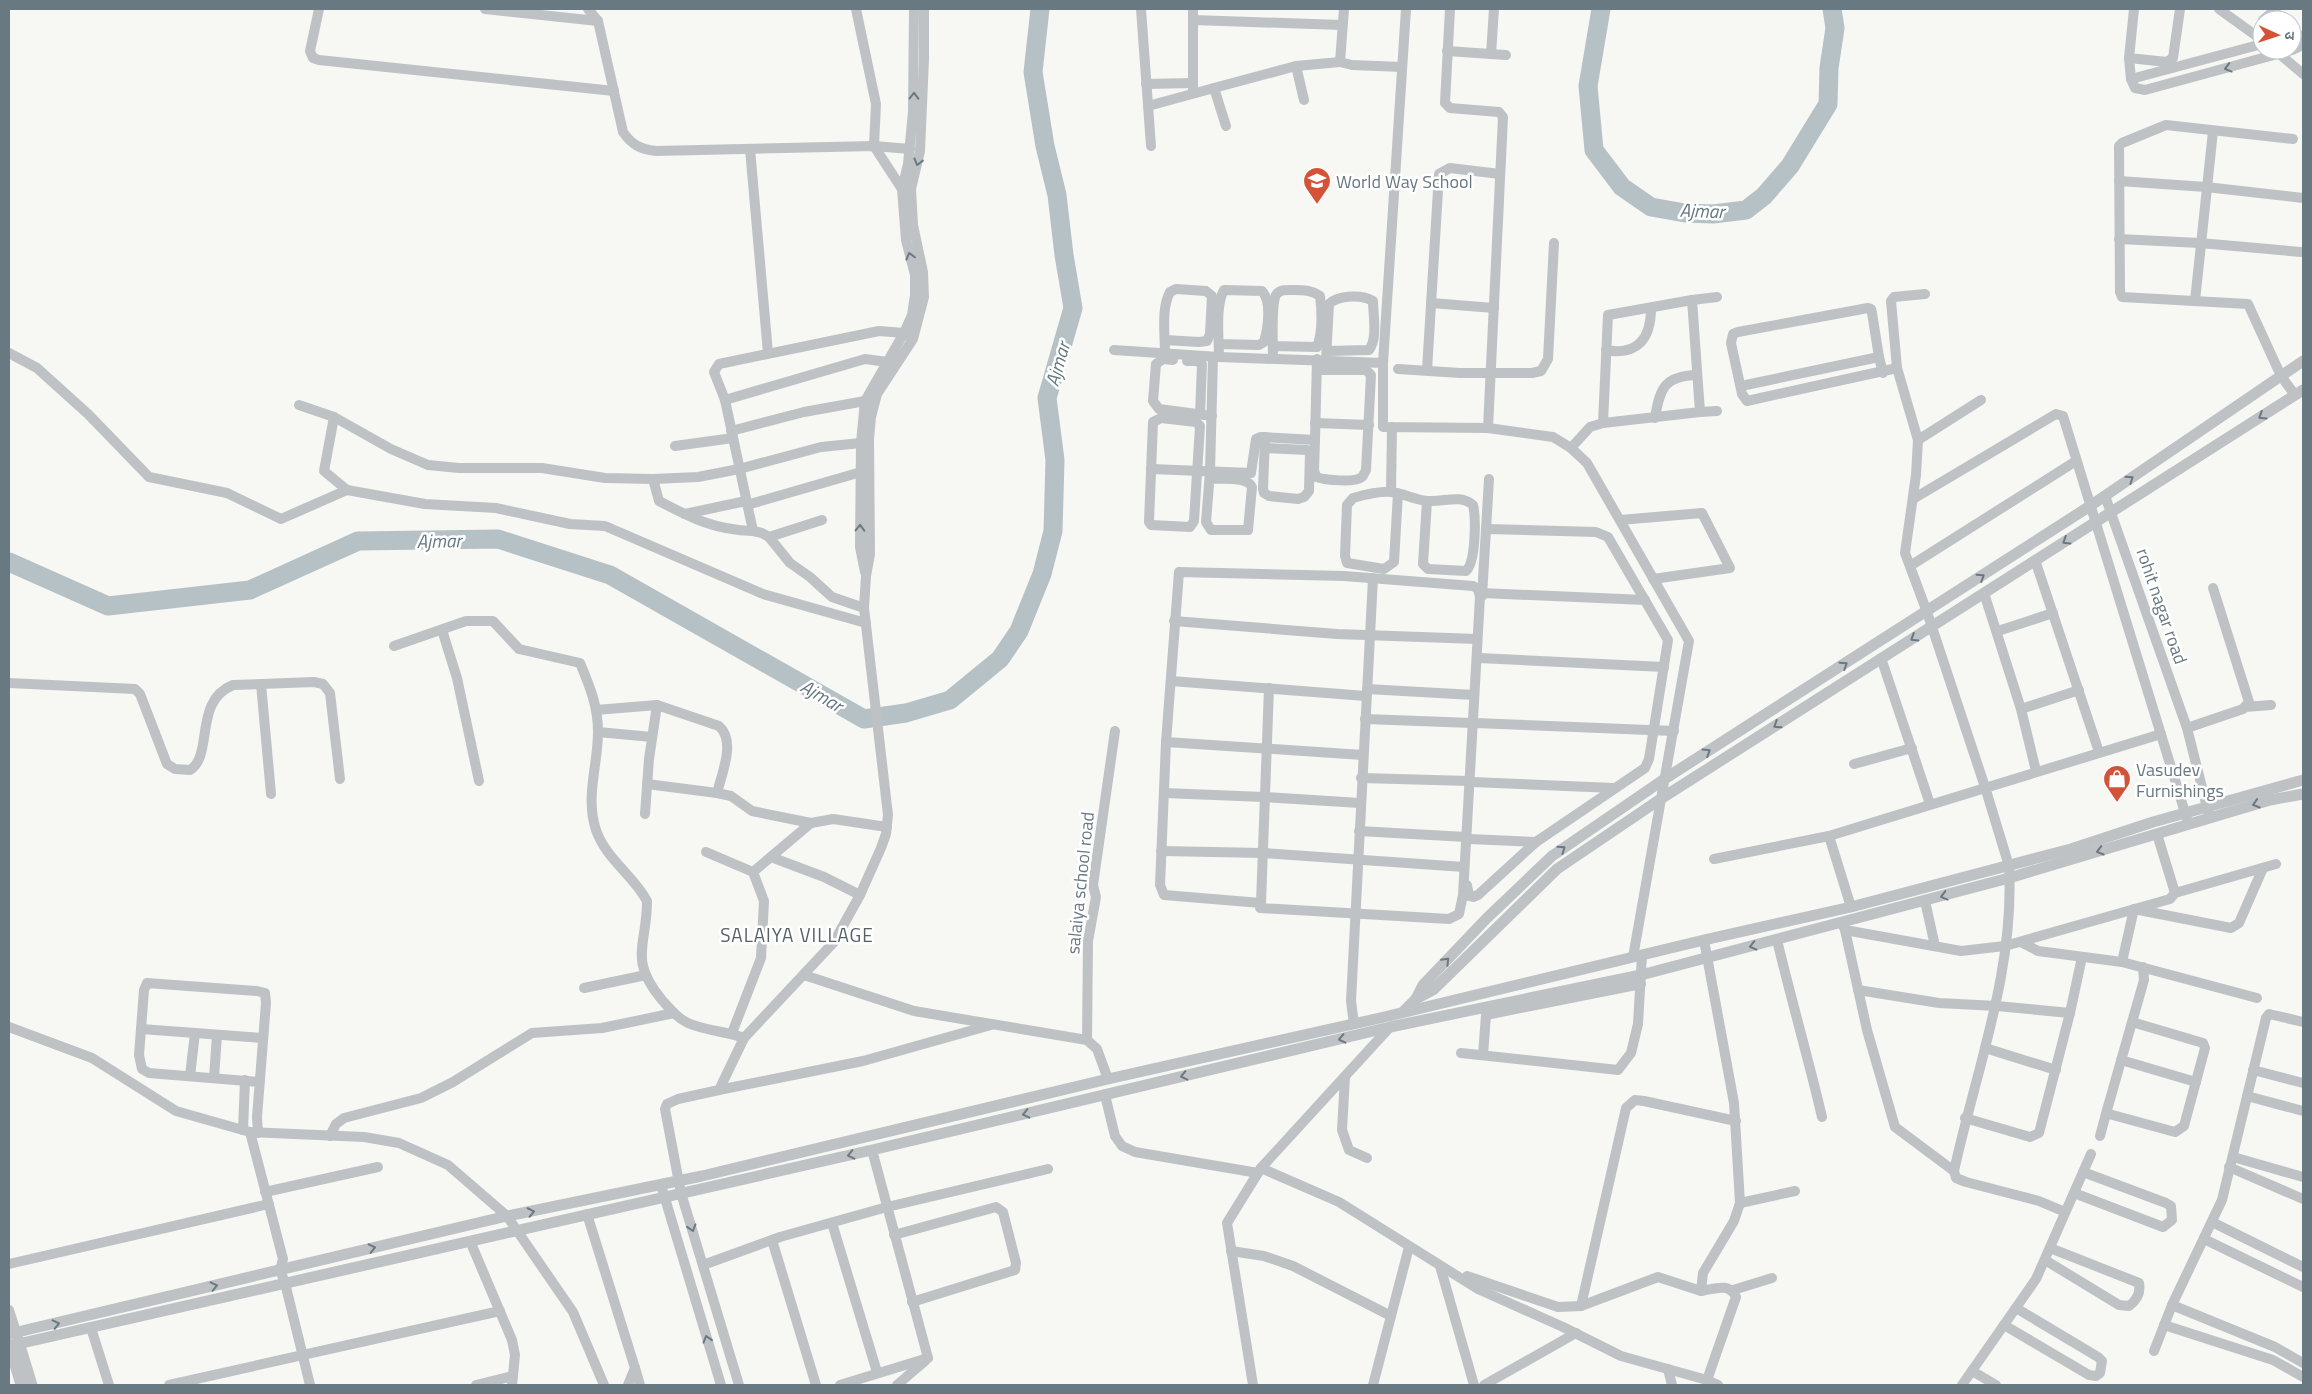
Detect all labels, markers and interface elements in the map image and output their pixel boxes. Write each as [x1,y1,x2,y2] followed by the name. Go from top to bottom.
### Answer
[2252,10,2302,60] north arrow
[2280,31,2301,41] text: उ
[2224,62,2232,73] one-way arrow
[909,91,919,99] one-way arrow
[913,158,924,167] one-way arrow
[1302,166,1332,205] school or university icon: World Way School
[1336,168,1473,195] place label: World Way School
[1679,195,1727,225] water label: Ajmar
[906,253,916,261] one-way arrow
[1037,337,1078,389] water label: Ajmar
[2258,410,2267,420] one-way arrow
[2124,476,2133,485] one-way arrow
[855,524,865,532] one-way arrow
[416,525,464,555] water label: Ajmar
[2062,535,2071,544] one-way arrow
[2130,545,2194,667] street label: rohit nagar road
[1975,574,1985,583] one-way arrow
[1910,631,1919,641] one-way arrow
[1839,662,1848,671] one-way arrow
[795,671,850,720] water label: Ajmar
[1773,719,1782,728] one-way arrow
[1702,749,1711,758] one-way arrow
[2136,756,2224,804] place label: Vasudev Furnishings
[2102,764,2132,803] shop icon: Vasudev Furnishings
[2252,799,2260,809] one-way arrow
[1059,810,1101,956] street label: salaiya school road
[1556,846,1566,855] one-way arrow
[2097,846,2105,856] one-way arrow
[1940,890,1948,900] one-way arrow
[720,920,874,949] district label: SALAIYA VILLAGE
[1748,940,1757,951] one-way arrow
[1440,958,1449,967] one-way arrow
[1338,1033,1347,1044] one-way arrow
[1180,1070,1189,1081] one-way arrow
[1022,1108,1031,1119] one-way arrow
[846,1149,855,1160] one-way arrow
[526,1207,535,1217] one-way arrow
[686,1223,696,1231] one-way arrow
[368,1243,377,1254] one-way arrow
[210,1281,219,1292] one-way arrow
[52,1319,61,1330] one-way arrow
[703,1335,713,1343] one-way arrow

